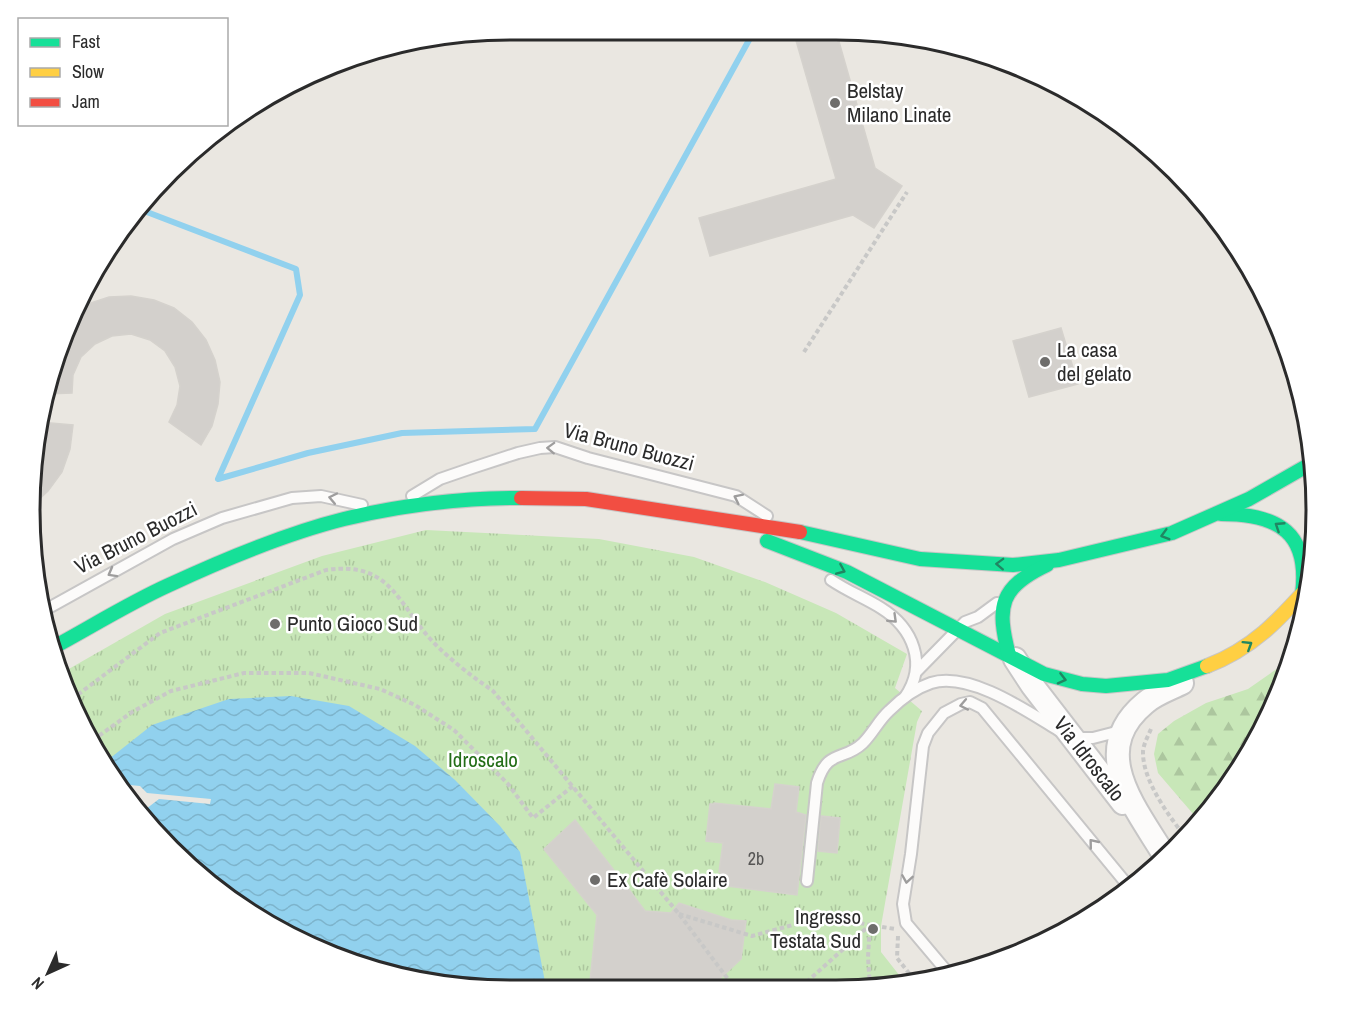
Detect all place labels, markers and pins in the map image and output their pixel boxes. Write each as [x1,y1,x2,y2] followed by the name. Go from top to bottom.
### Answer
[847,76,951,129] place label: Belstay Milano Linate
[828,96,842,110] marker: Belstay Milano Linate
[1057,335,1132,388] place label: La casa del gelato
[1038,355,1052,369] marker: La casa del gelato
[287,609,418,638] place label: Punto Gioco Sud
[268,617,282,631] marker: Punto Gioco Sud
[607,865,728,894] place label: Ex Cafè Solaire
[588,873,602,887] marker: Ex Cafè Solaire
[770,902,861,955] place label: Ingresso Testata Sud
[866,922,880,936] marker: Ingresso Testata Sud

